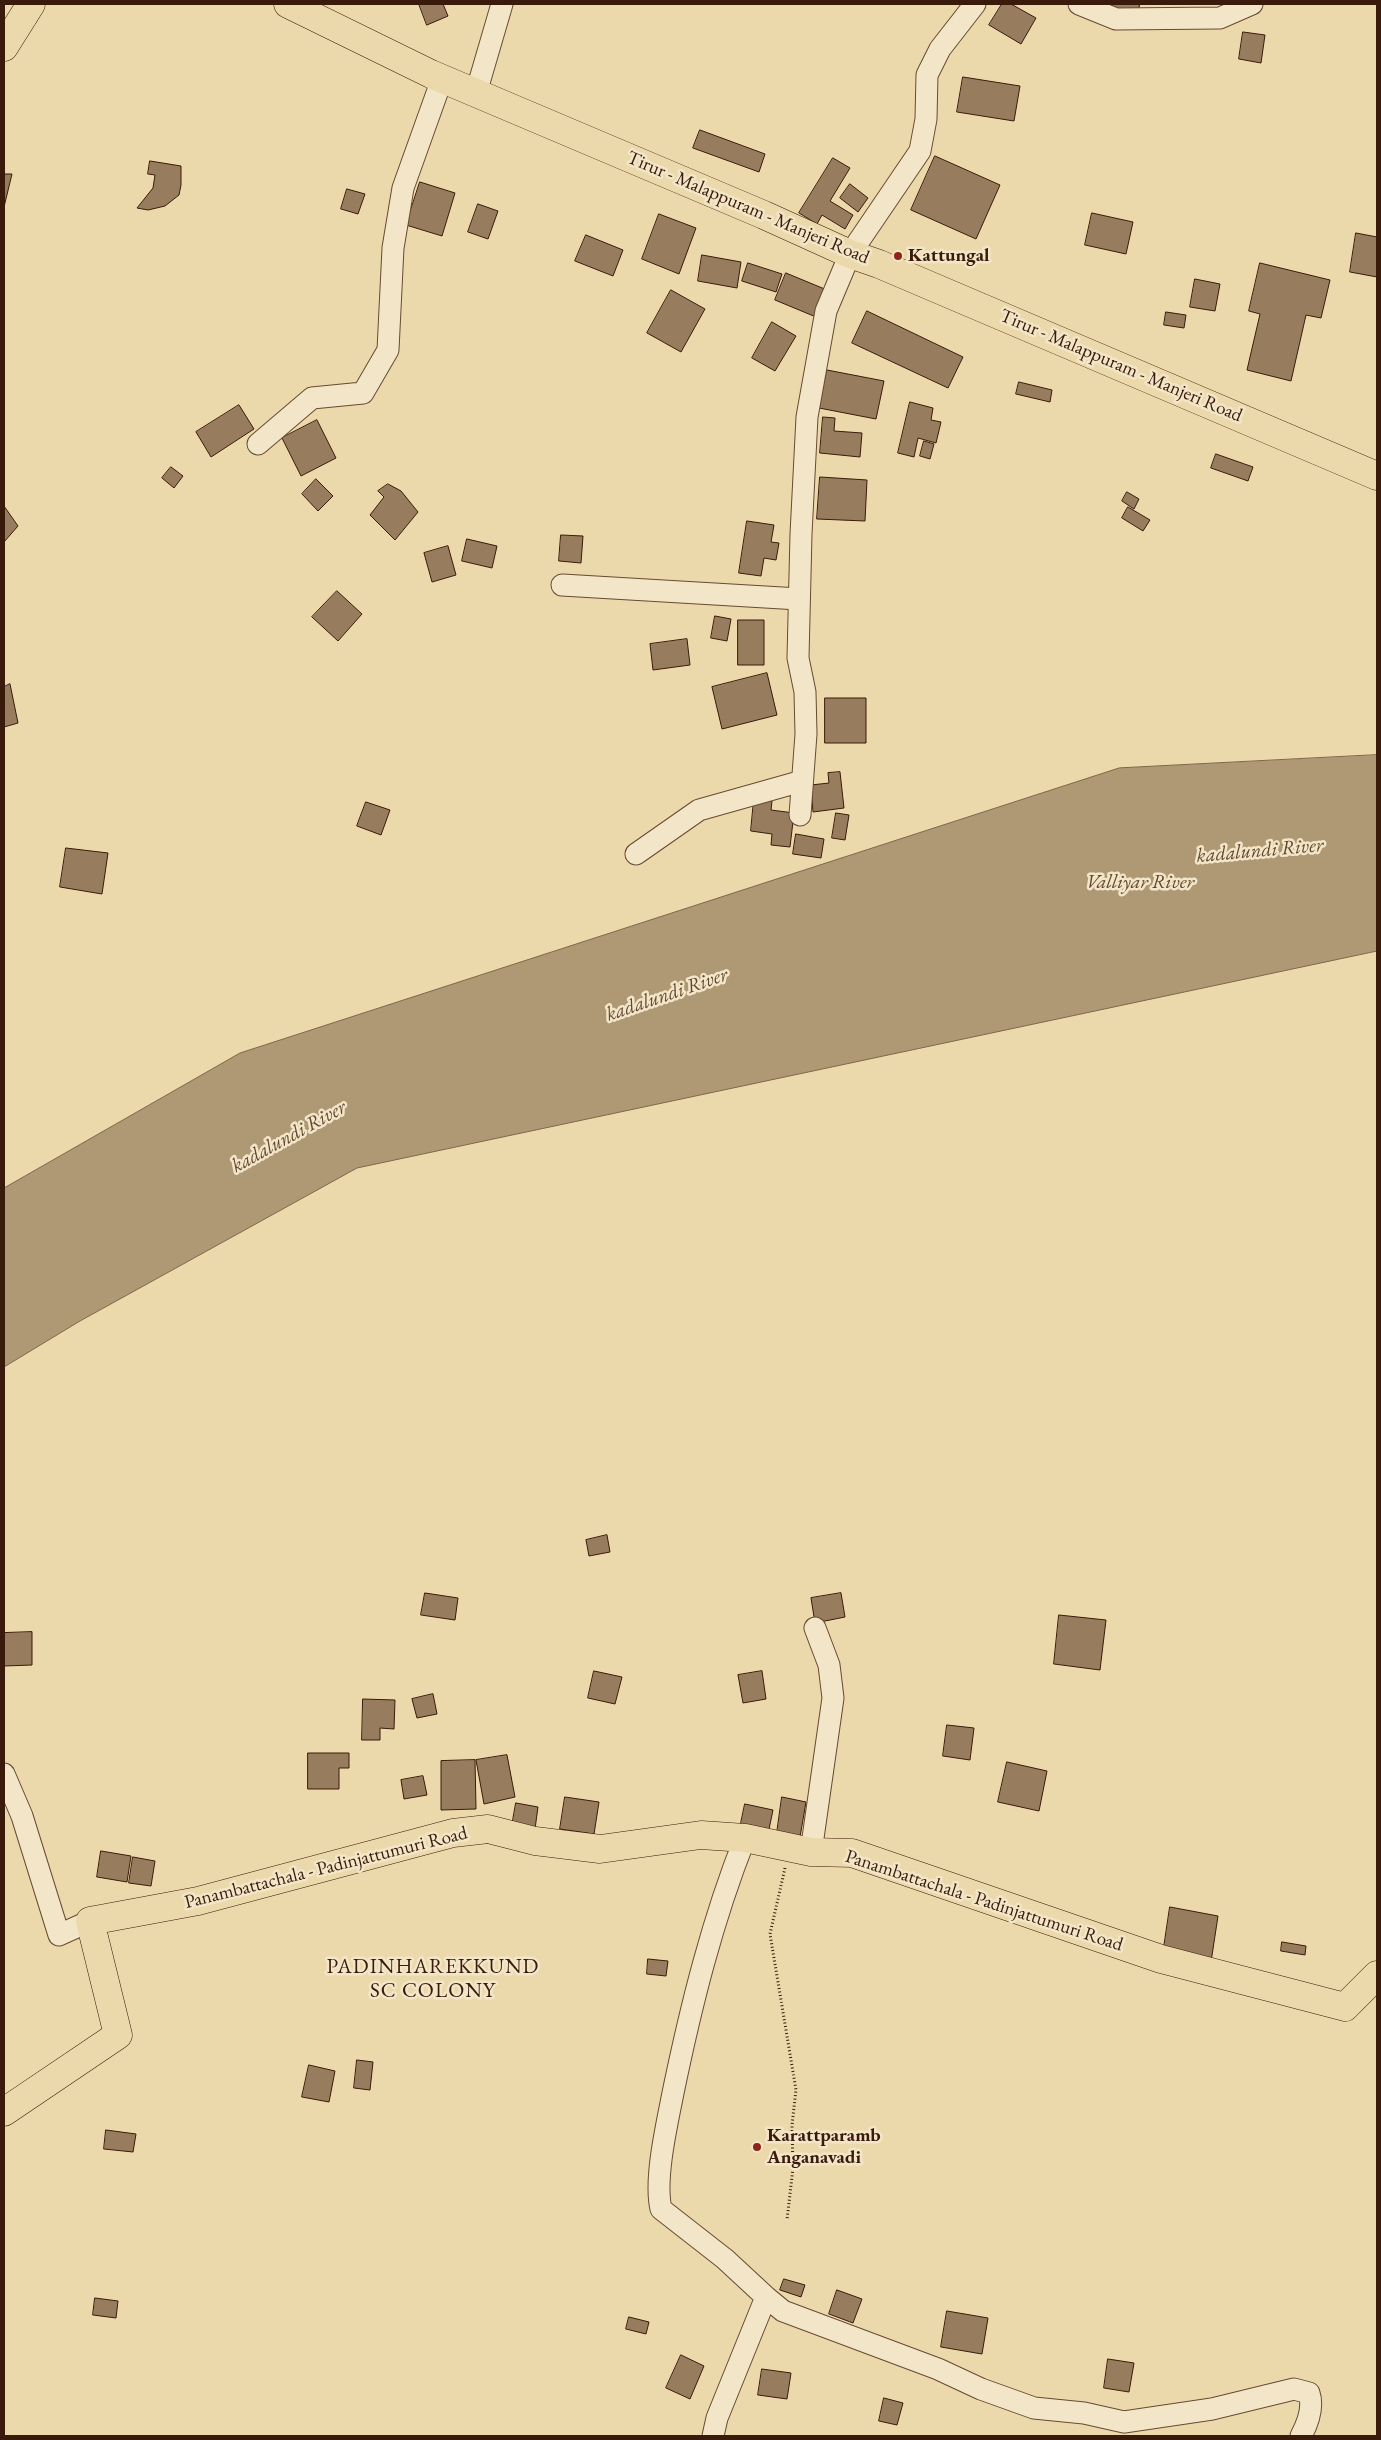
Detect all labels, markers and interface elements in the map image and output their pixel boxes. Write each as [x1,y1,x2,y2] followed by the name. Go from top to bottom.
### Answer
[623,146,873,270] street label: Tirur - Malappuram - Manjeri Road
[908,245,990,267] place label: Kattungal
[892,250,904,262] marker: Kattungal
[996,304,1246,428] street label: Tirur - Malappuram - Manjeri Road
[1196,834,1324,868] water label: kadalundi River
[1086,871,1194,895] water label: Valliyar River
[603,963,731,1027] water label: kadalundi River
[228,1096,350,1178] water label: kadalundi River
[182,1822,470,1914] street label: Panambattachala - Padinjattumuri Road
[842,1845,1126,1957] street label: Panambattachala - Padinjattumuri Road
[325,1954,541,2004] district label: PADINHAREKKUND SC COLONY
[767,2125,881,2169] place label: Karattparamb Anganavadi
[751,2141,763,2153] marker: Karattparamb Anganavadi

